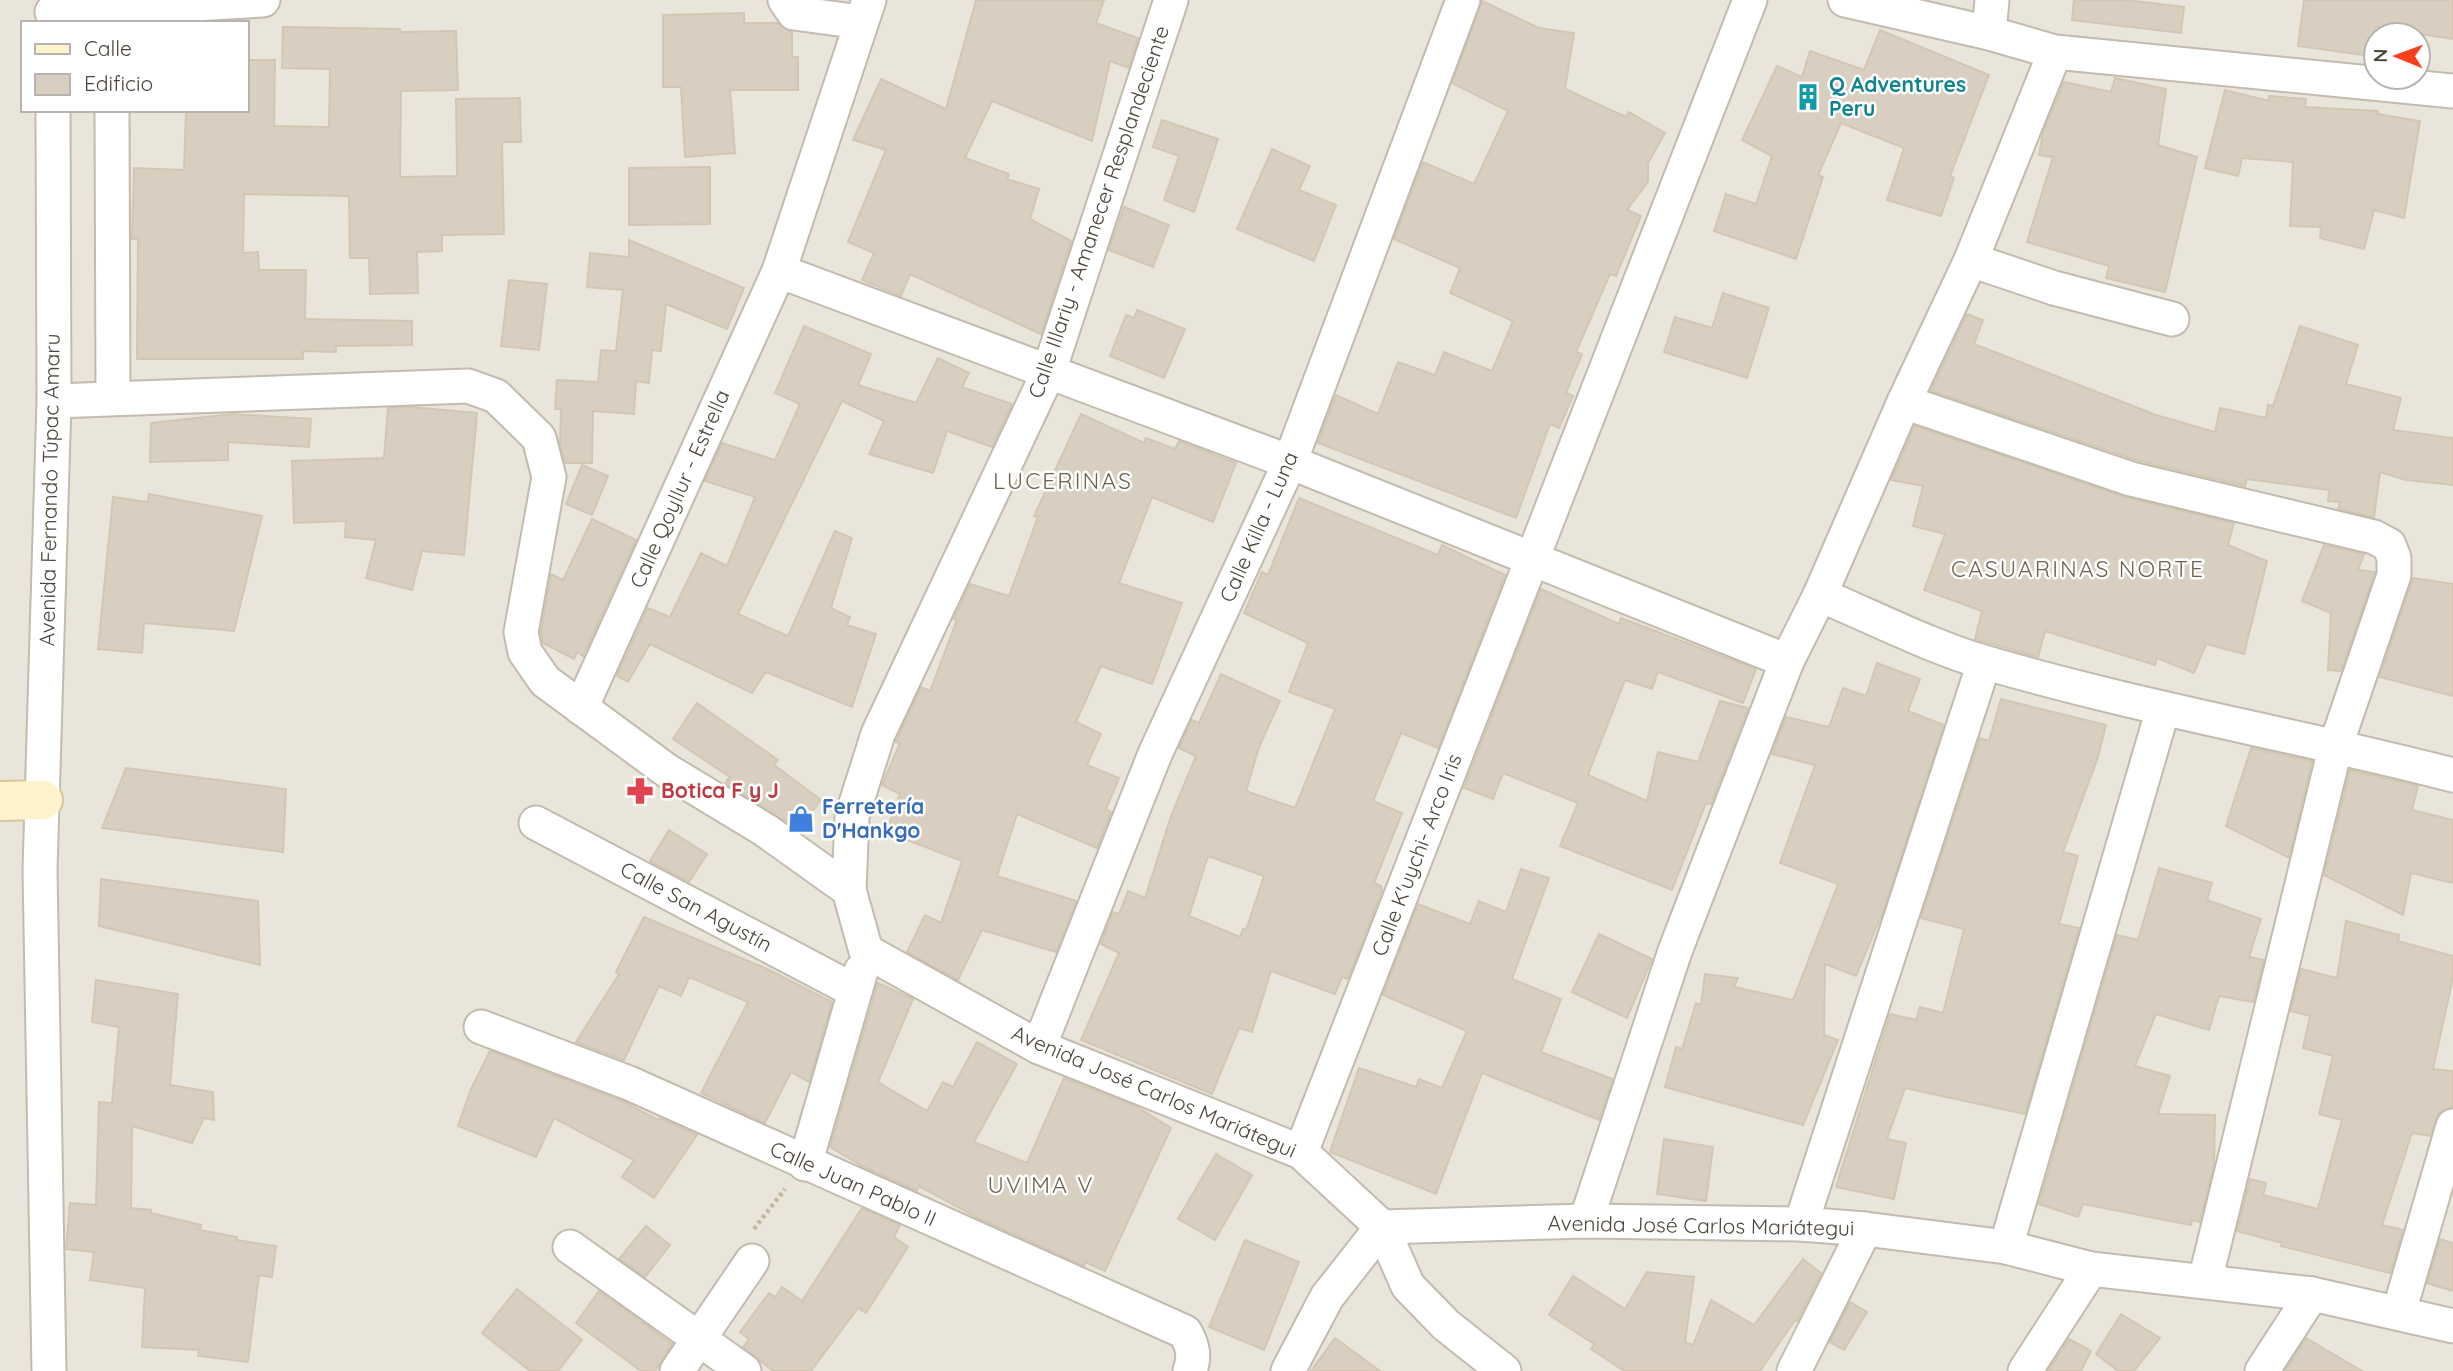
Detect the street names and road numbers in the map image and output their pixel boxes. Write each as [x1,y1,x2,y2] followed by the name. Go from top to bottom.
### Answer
[1022,22,1174,401] street label: Calle Illariy - Amanecer Resplandeciente
[33,333,65,647] street label: Avenida Fernando Túpac Amaru
[624,385,735,592] street label: Calle Qoyllur - Estrella
[1213,447,1303,606] street label: Calle Killa - Luna
[1365,750,1467,960] street label: Calle K'uychi- Arco Iris
[616,855,777,957] street label: Calle San Agustín
[1008,1019,1301,1163] street label: Avenida José Carlos Mariátegui
[766,1135,941,1231] street label: Calle Juan Pablo II
[1547,1209,1855,1241] street label: Avenida José Carlos Mariátegui

